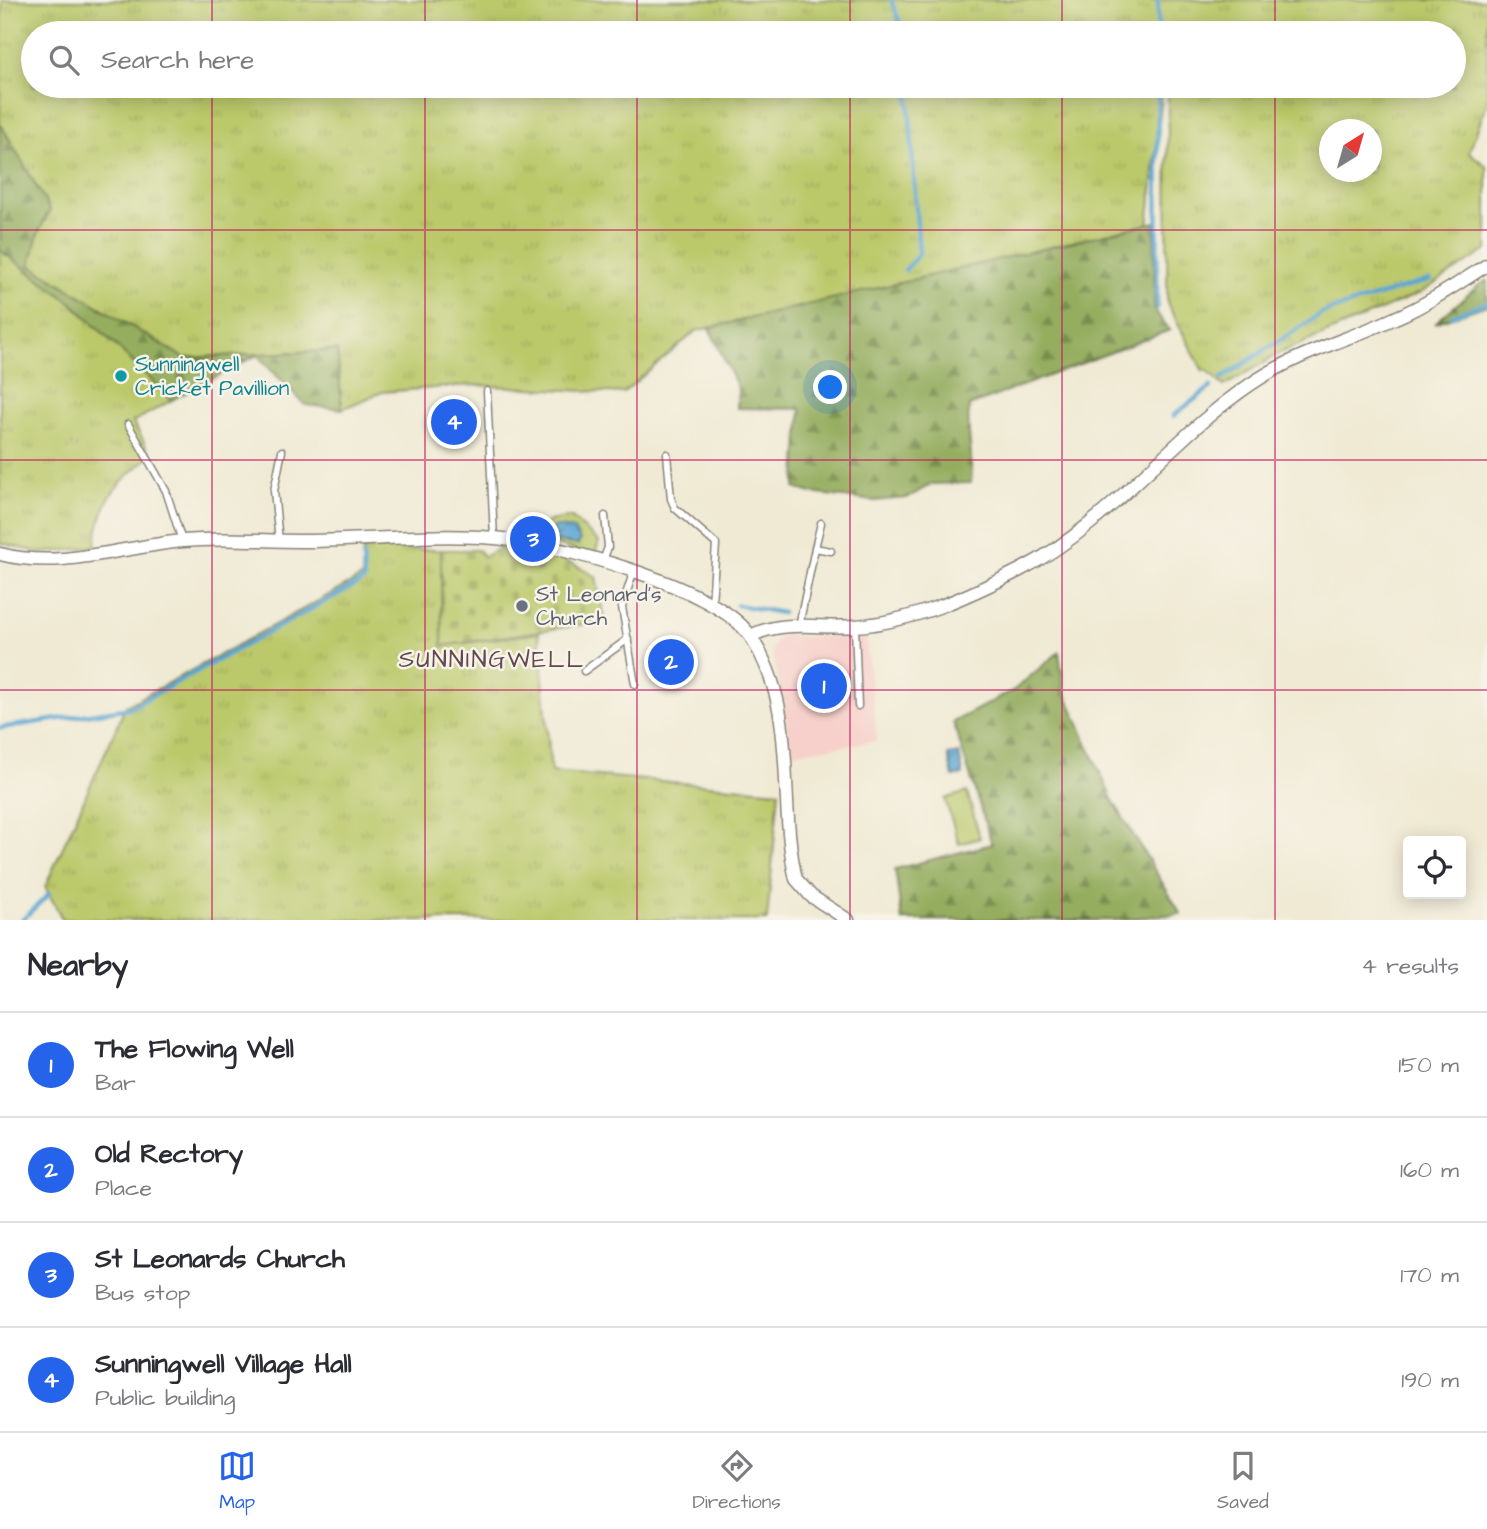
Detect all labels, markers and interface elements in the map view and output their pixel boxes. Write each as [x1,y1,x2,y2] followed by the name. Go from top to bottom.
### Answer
[21,21,1466,98] search box
[45,41,83,79] icon: search
[101,42,254,78] text: Search here
[1319,119,1382,182] north arrow
[135,350,289,403] place label: Sunningwell Cricket Pavillion
[113,368,129,384] marker: Sunningwell Cricket Pavillion
[813,370,847,404] your location
[431,396,477,448] pin: 4
[510,513,556,565] pin: 3
[536,580,662,633] place label: St Leonard's Church
[514,598,530,614] marker: St Leonard's Church
[648,636,694,688] pin: 2
[399,643,585,677] district label: SUNNINGWELL
[801,660,847,712] pin: 1
[1403,836,1466,899] map controls
[1403,836,1466,899] button: locate
[28,945,128,987] text: Nearby
[1361,950,1459,982] text: 4 results
[95,1031,294,1067] text: The Flowing Well
[50,1049,52,1081] text: 1
[1398,1049,1459,1081] text: 150 m
[95,1067,136,1099] text: Bar
[95,1136,243,1172] text: Old Rectory
[44,1154,58,1186] text: 2
[1400,1154,1459,1186] text: 160 m
[95,1172,152,1204] text: Place
[95,1241,345,1277] text: St Leonards Church
[45,1259,57,1291] text: 3
[1400,1259,1459,1291] text: 170 m
[95,1277,190,1309] text: Bus stop
[95,1346,352,1382] text: Sunningwell Village Hall
[43,1364,59,1396] text: 4
[1401,1364,1459,1396] text: 190 m
[95,1382,235,1414] text: Public building
[218,1447,256,1516] tab: Map
[692,1447,781,1516] tab: Directions
[1217,1447,1269,1516] tab: Saved

